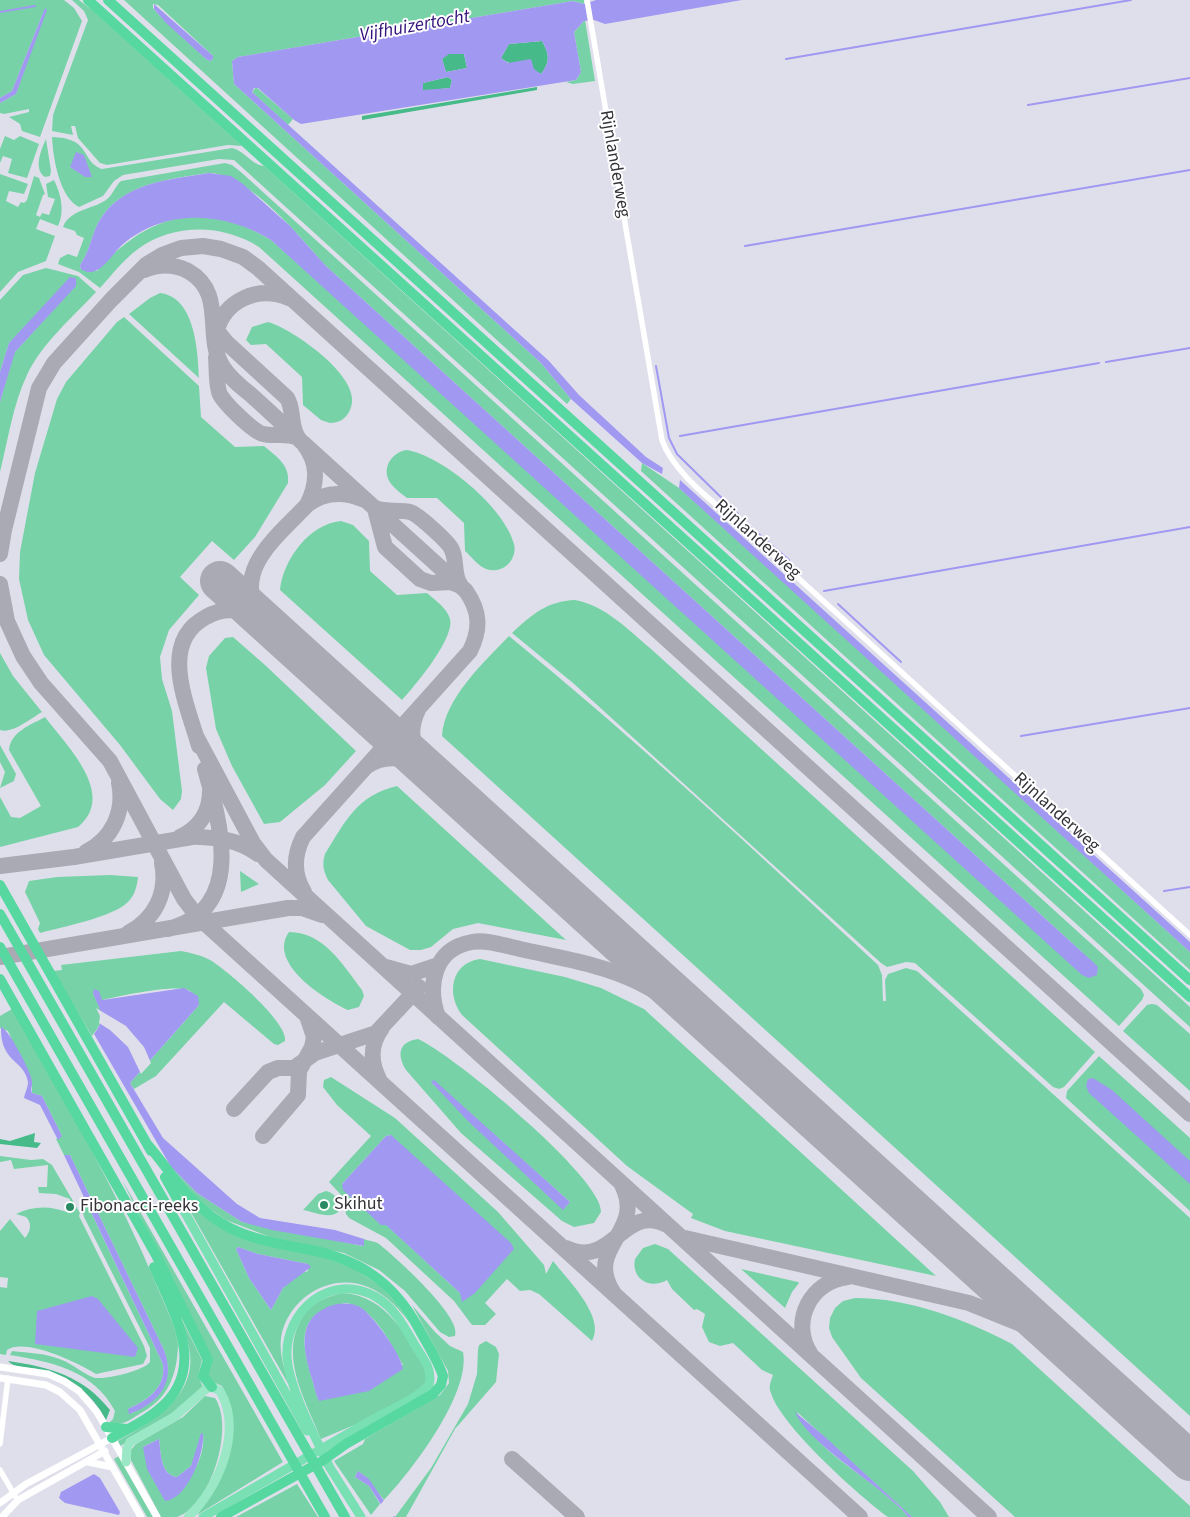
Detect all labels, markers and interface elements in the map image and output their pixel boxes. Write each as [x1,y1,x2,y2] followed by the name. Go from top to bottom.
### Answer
[358,6,472,48] water label: Vijfhuizertocht
[594,109,634,219] street label: Rijnlanderweg
[709,496,805,584] street label: Rijnlanderweg
[1008,769,1104,857] street label: Rijnlanderweg
[334,1194,383,1216] place label: Skihut
[80,1196,198,1218] place label: Fibonacci-reeks
[318,1199,330,1211] marker: Skihut
[64,1201,76,1213] marker: Fibonacci-reeks

